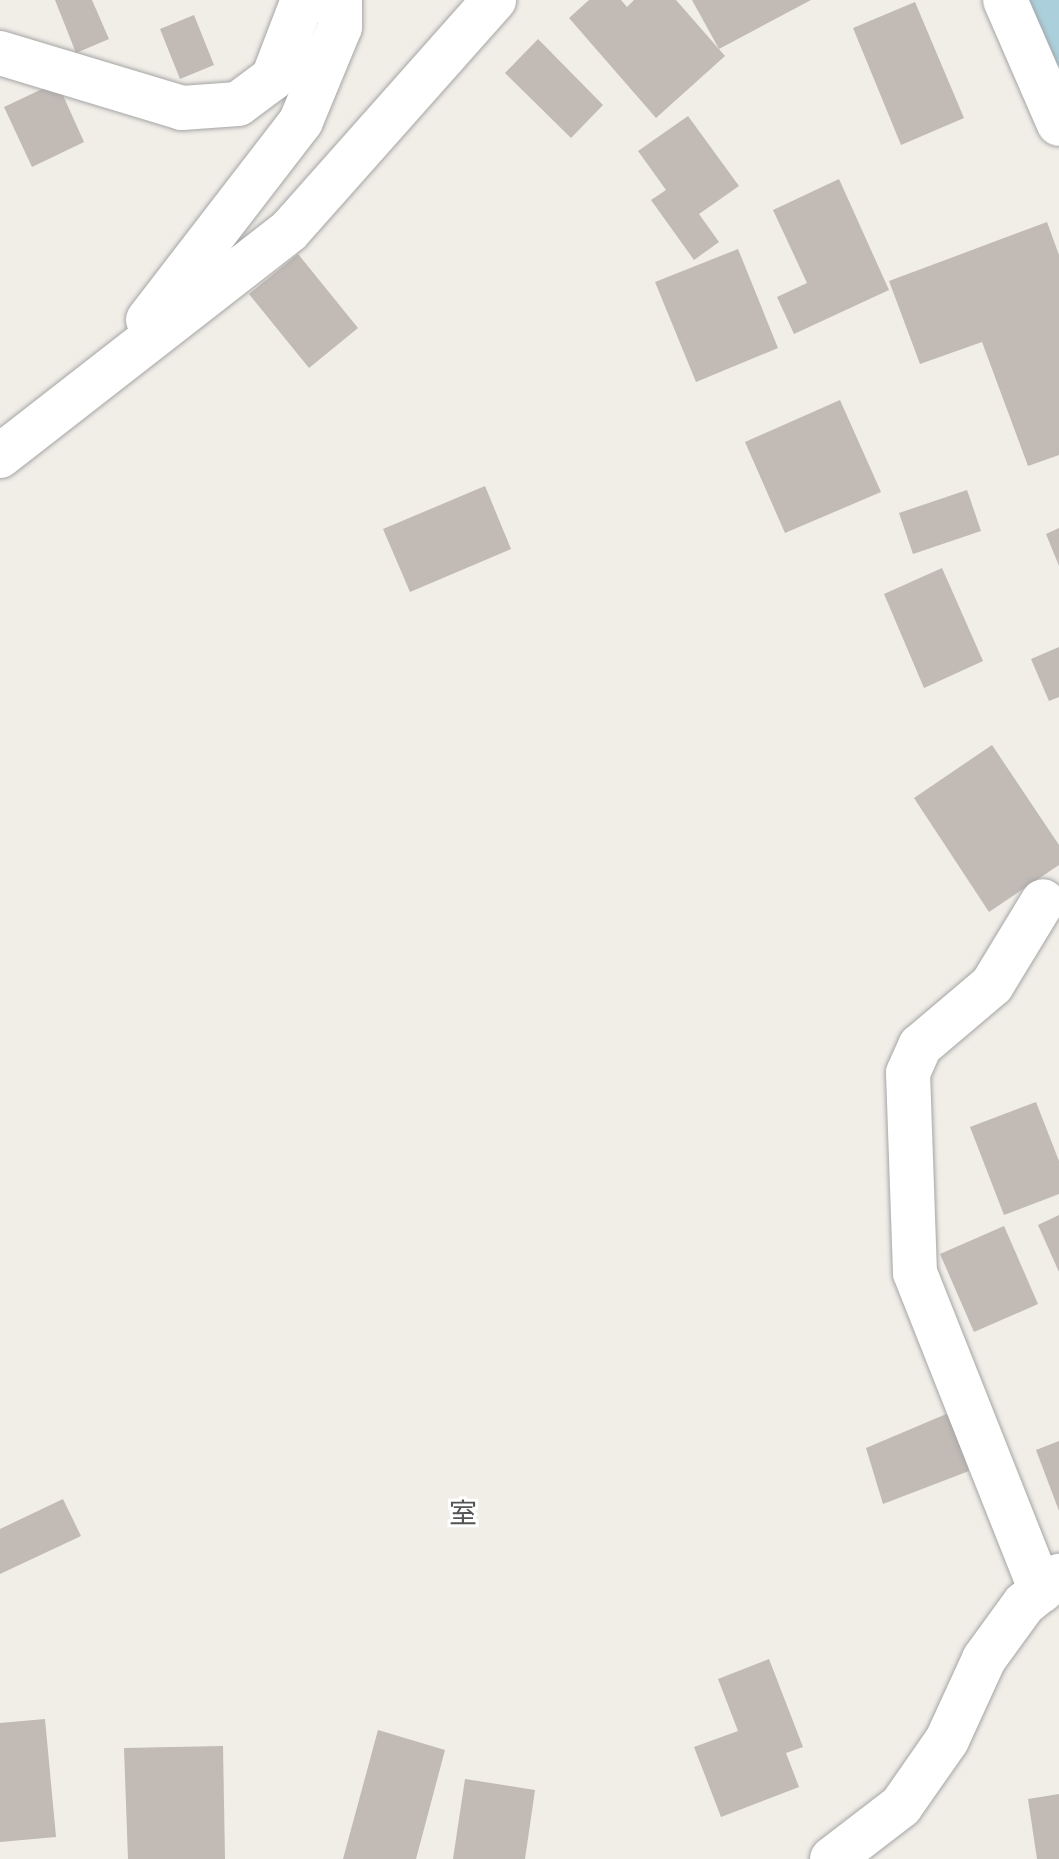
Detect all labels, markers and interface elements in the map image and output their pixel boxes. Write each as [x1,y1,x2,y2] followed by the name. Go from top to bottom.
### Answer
[449,1497,477,1531] district label: 室

